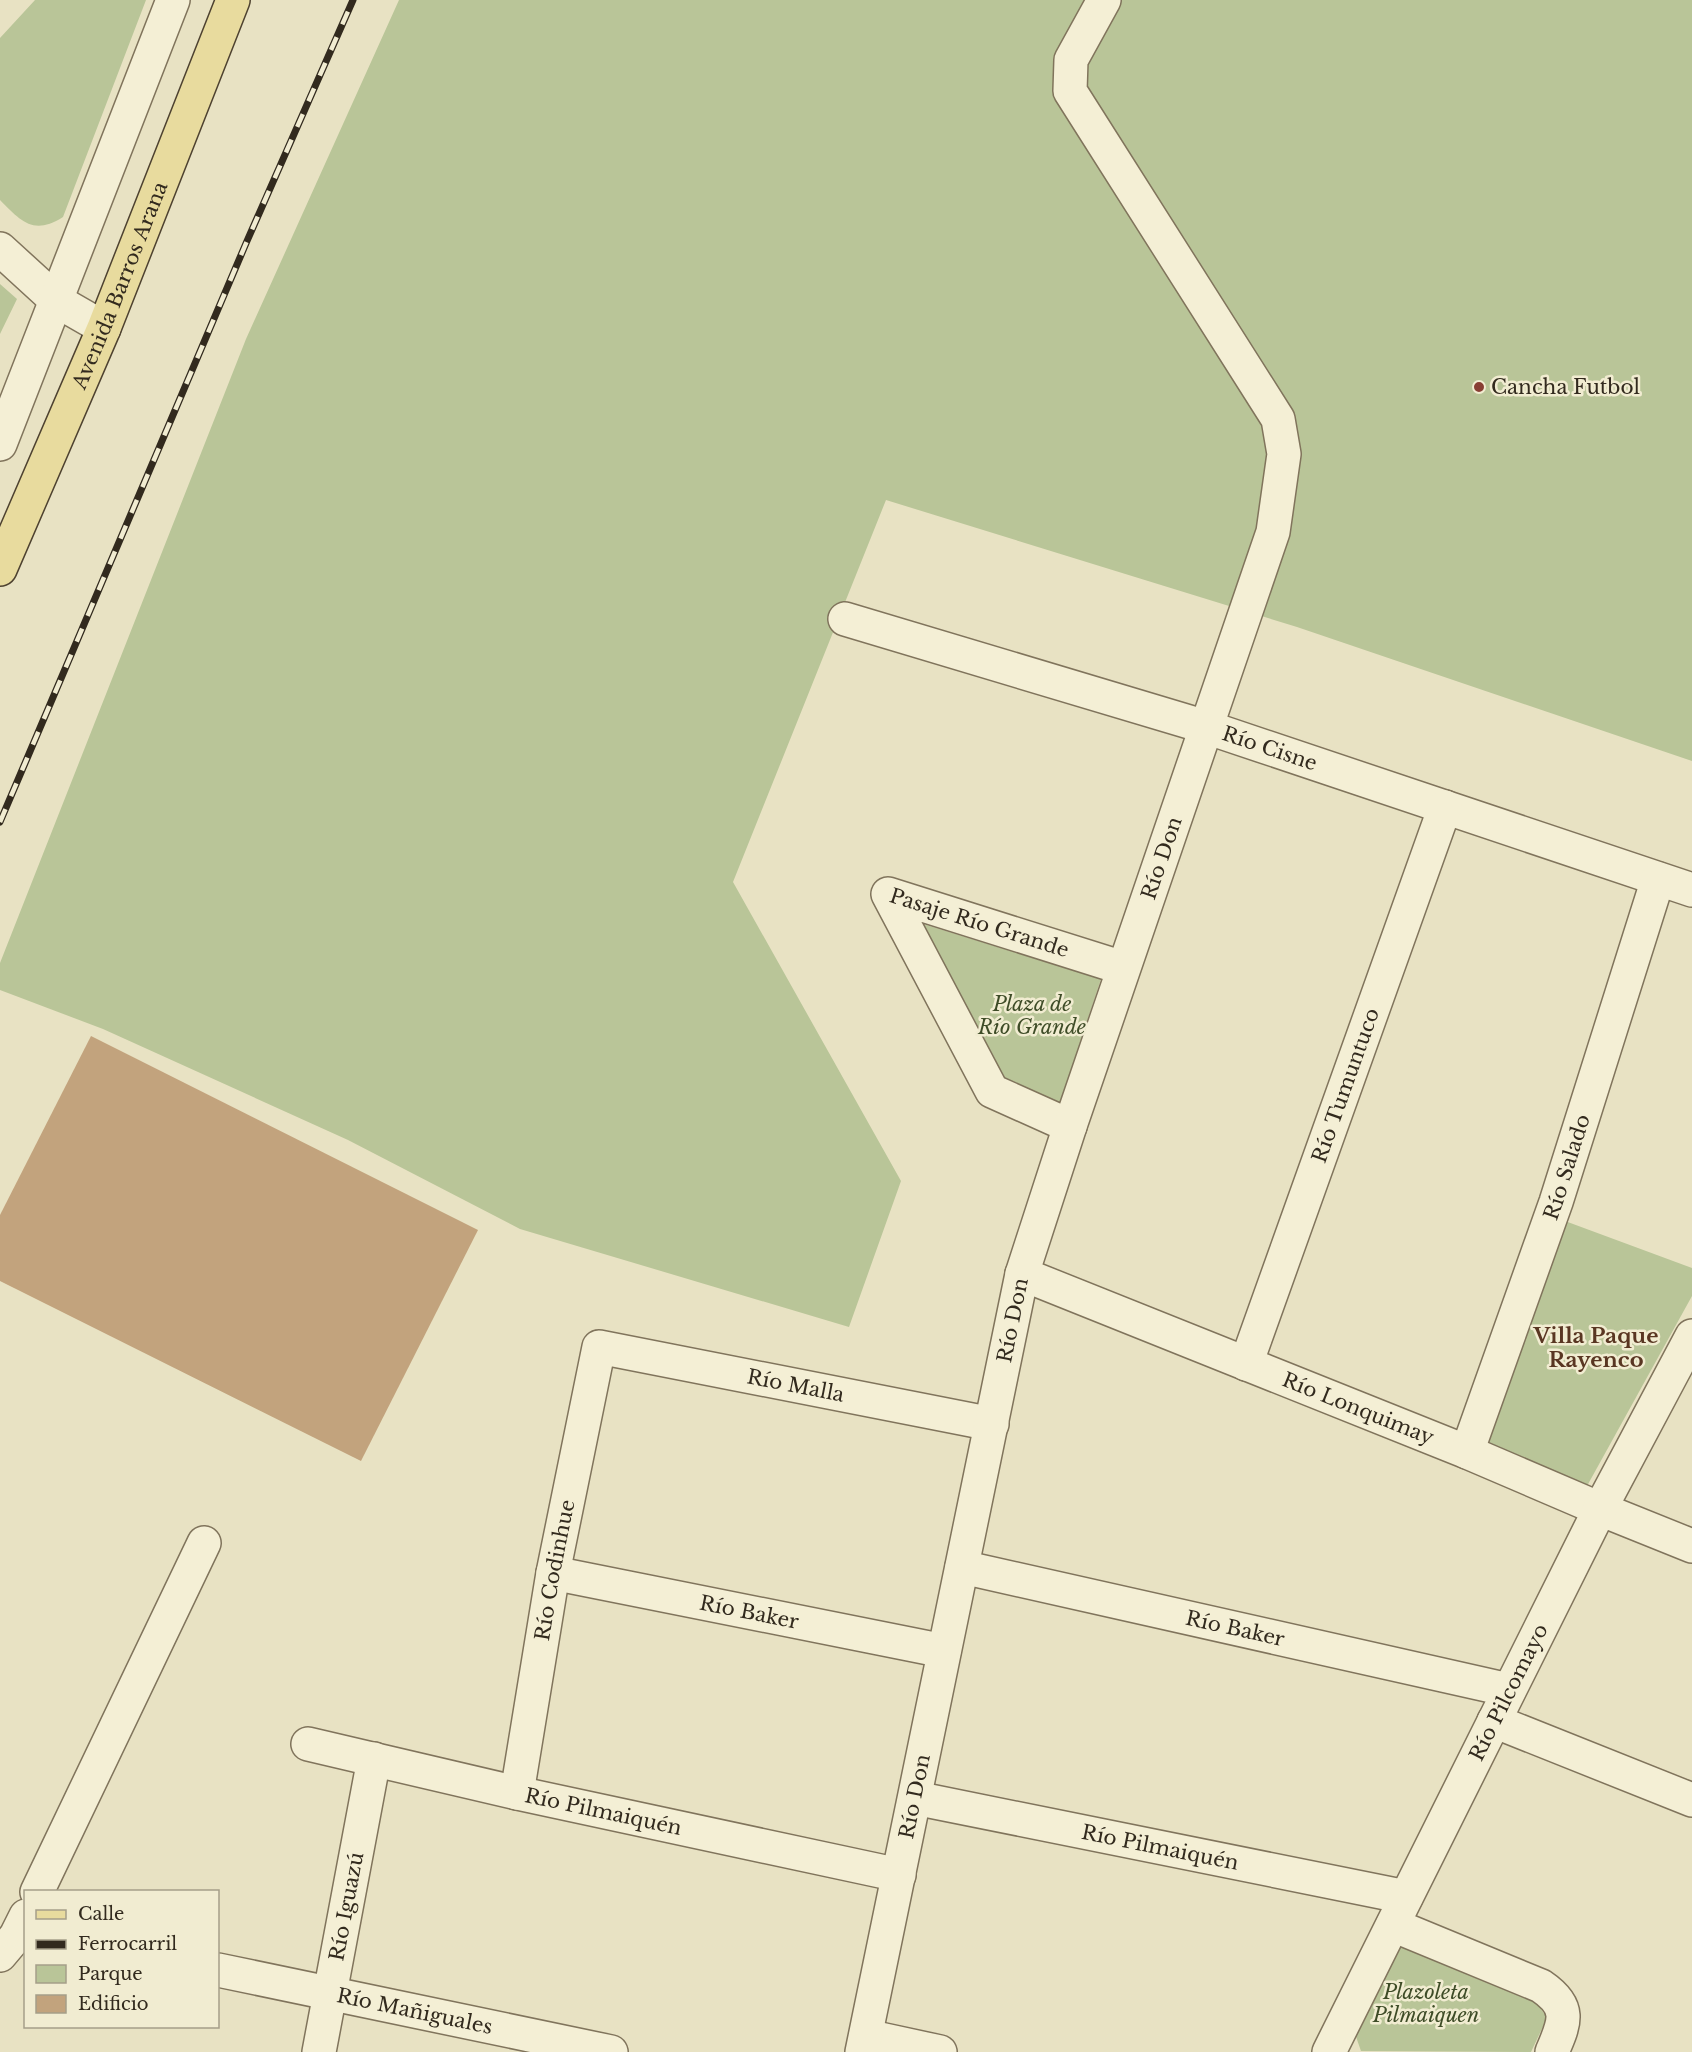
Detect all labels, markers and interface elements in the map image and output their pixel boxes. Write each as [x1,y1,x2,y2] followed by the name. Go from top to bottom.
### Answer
[67,177,173,394] street label: Avenida Barros Arana
[1491,375,1640,399] place label: Cancha Futbol
[1472,380,1486,394] marker: Cancha Futbol
[1219,721,1320,775] street label: Río Cisne
[1136,813,1187,903] street label: Río Don
[887,883,1072,962] street label: Pasaje Río Grande
[977,992,1086,1039] park label: Plaza de Río Grande
[1307,1005,1384,1166] street label: Río Tumuntuco
[1539,1111,1595,1223] street label: Río Salado
[992,1276,1033,1365] street label: Río Don
[1533,1323,1658,1373] district label: Villa Paque Rayenco
[745,1364,847,1407] street label: Río Malla
[1279,1367,1438,1450] street label: Río Lonquimay
[530,1497,580,1643] street label: Río Codinhue
[698,1591,801,1634] street label: Río Baker
[1184,1606,1287,1651] street label: Río Baker
[1464,1620,1553,1765] street label: Río Pilcomayo
[894,1752,935,1841] street label: Río Don
[523,1783,684,1840] street label: Río Pilmaiquén
[1079,1820,1241,1875] street label: Río Pilmaiquén
[324,1850,368,1963] street label: Río Iguazú
[24,1890,219,2028] legend
[78,1903,124,1925] text: Calle
[78,1933,177,1955] text: Ferrocarril
[78,1963,143,1985] text: Parque
[1372,1980,1479,2027] park label: Plazoleta Pilmaiquen
[335,1983,495,2039] street label: Río Mañiguales
[78,1993,149,2015] text: Edificio

